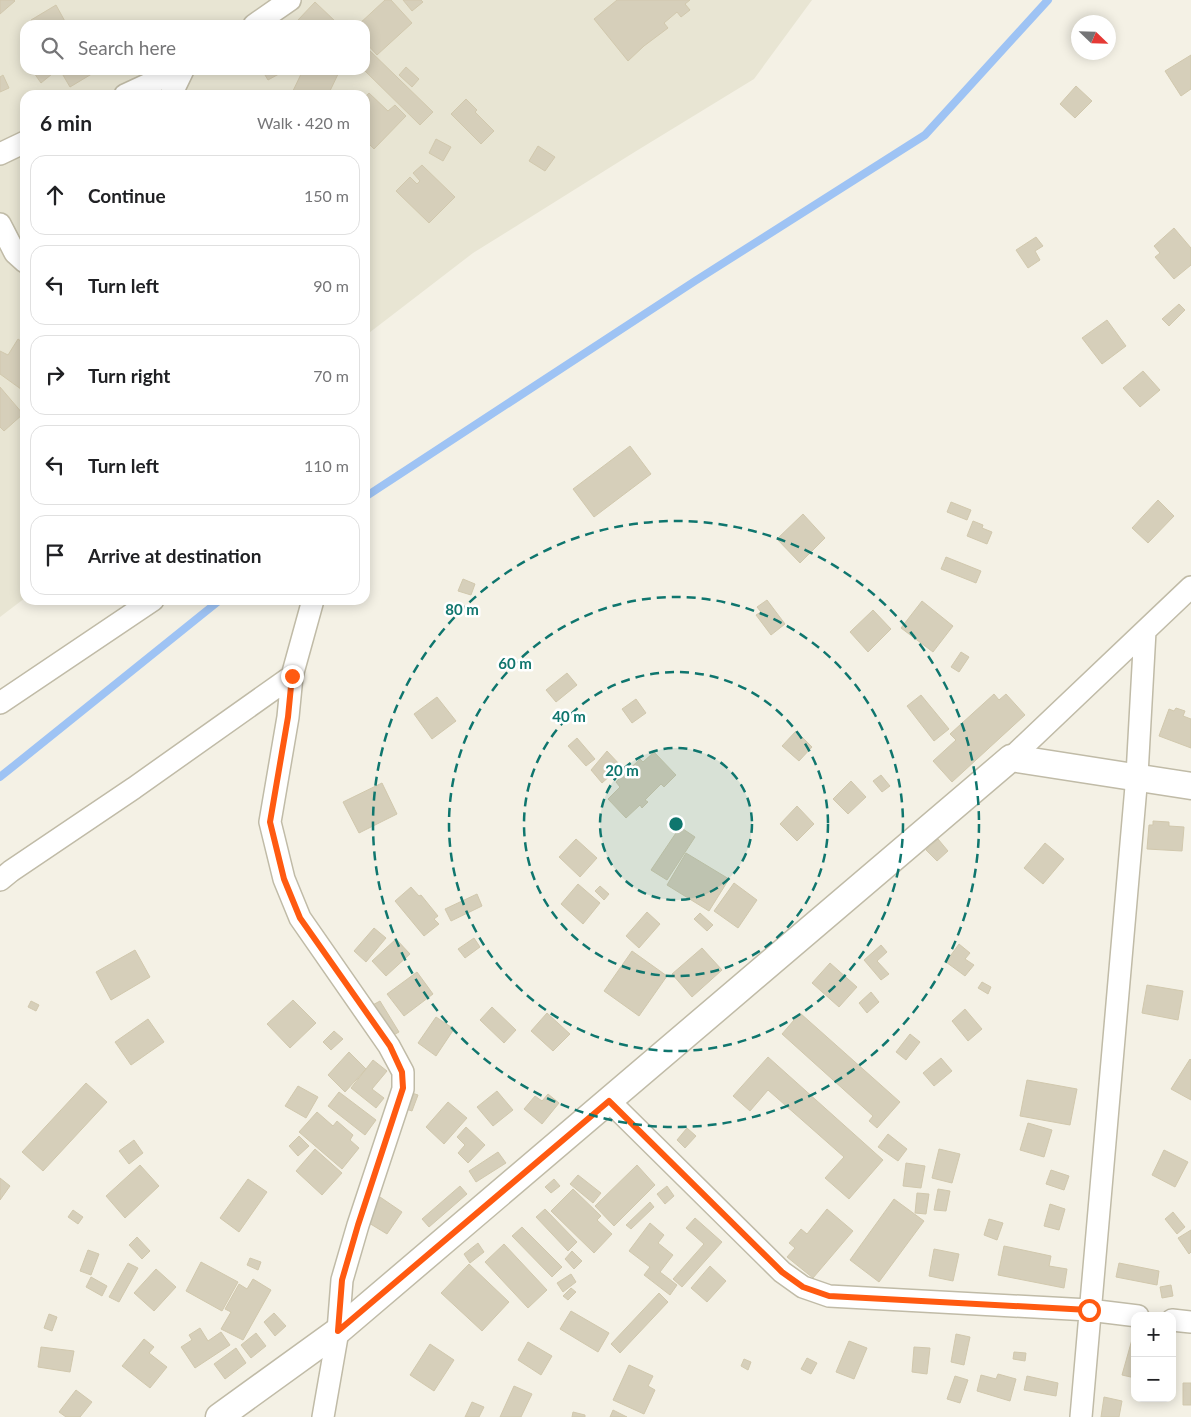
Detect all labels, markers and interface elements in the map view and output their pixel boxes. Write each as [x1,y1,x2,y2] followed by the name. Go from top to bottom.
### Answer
[1071,15,1116,60] north arrow
[20,20,370,75] search box
[38,34,66,62] icon: search
[78,36,176,59] text: Search here
[40,110,92,135] text: 6 min
[257,113,350,132] text: Walk · 420 m
[41,181,69,209] icon: ahead
[88,184,166,207] text: Continue
[304,186,349,205] text: 150 m
[41,271,69,299] icon: left
[88,274,159,297] text: Turn left
[313,276,349,295] text: 90 m
[41,361,69,389] icon: right
[88,364,170,387] text: Turn right
[313,366,349,385] text: 70 m
[41,451,69,479] icon: left
[88,454,159,477] text: Turn left
[304,456,349,475] text: 110 m
[41,541,69,569] icon: arrive
[88,544,261,567] text: Arrive at destination
[445,600,479,618] text: 80 m
[498,654,532,672] text: 60 m
[281,665,304,688] route end
[552,707,586,725] text: 40 m
[605,761,639,779] text: 20 m
[667,815,685,833] centre of rings
[1078,1299,1101,1322] route start
[1131,1312,1176,1402] map controls
[1131,1312,1176,1357] button: +
[1131,1357,1176,1402] button: −

